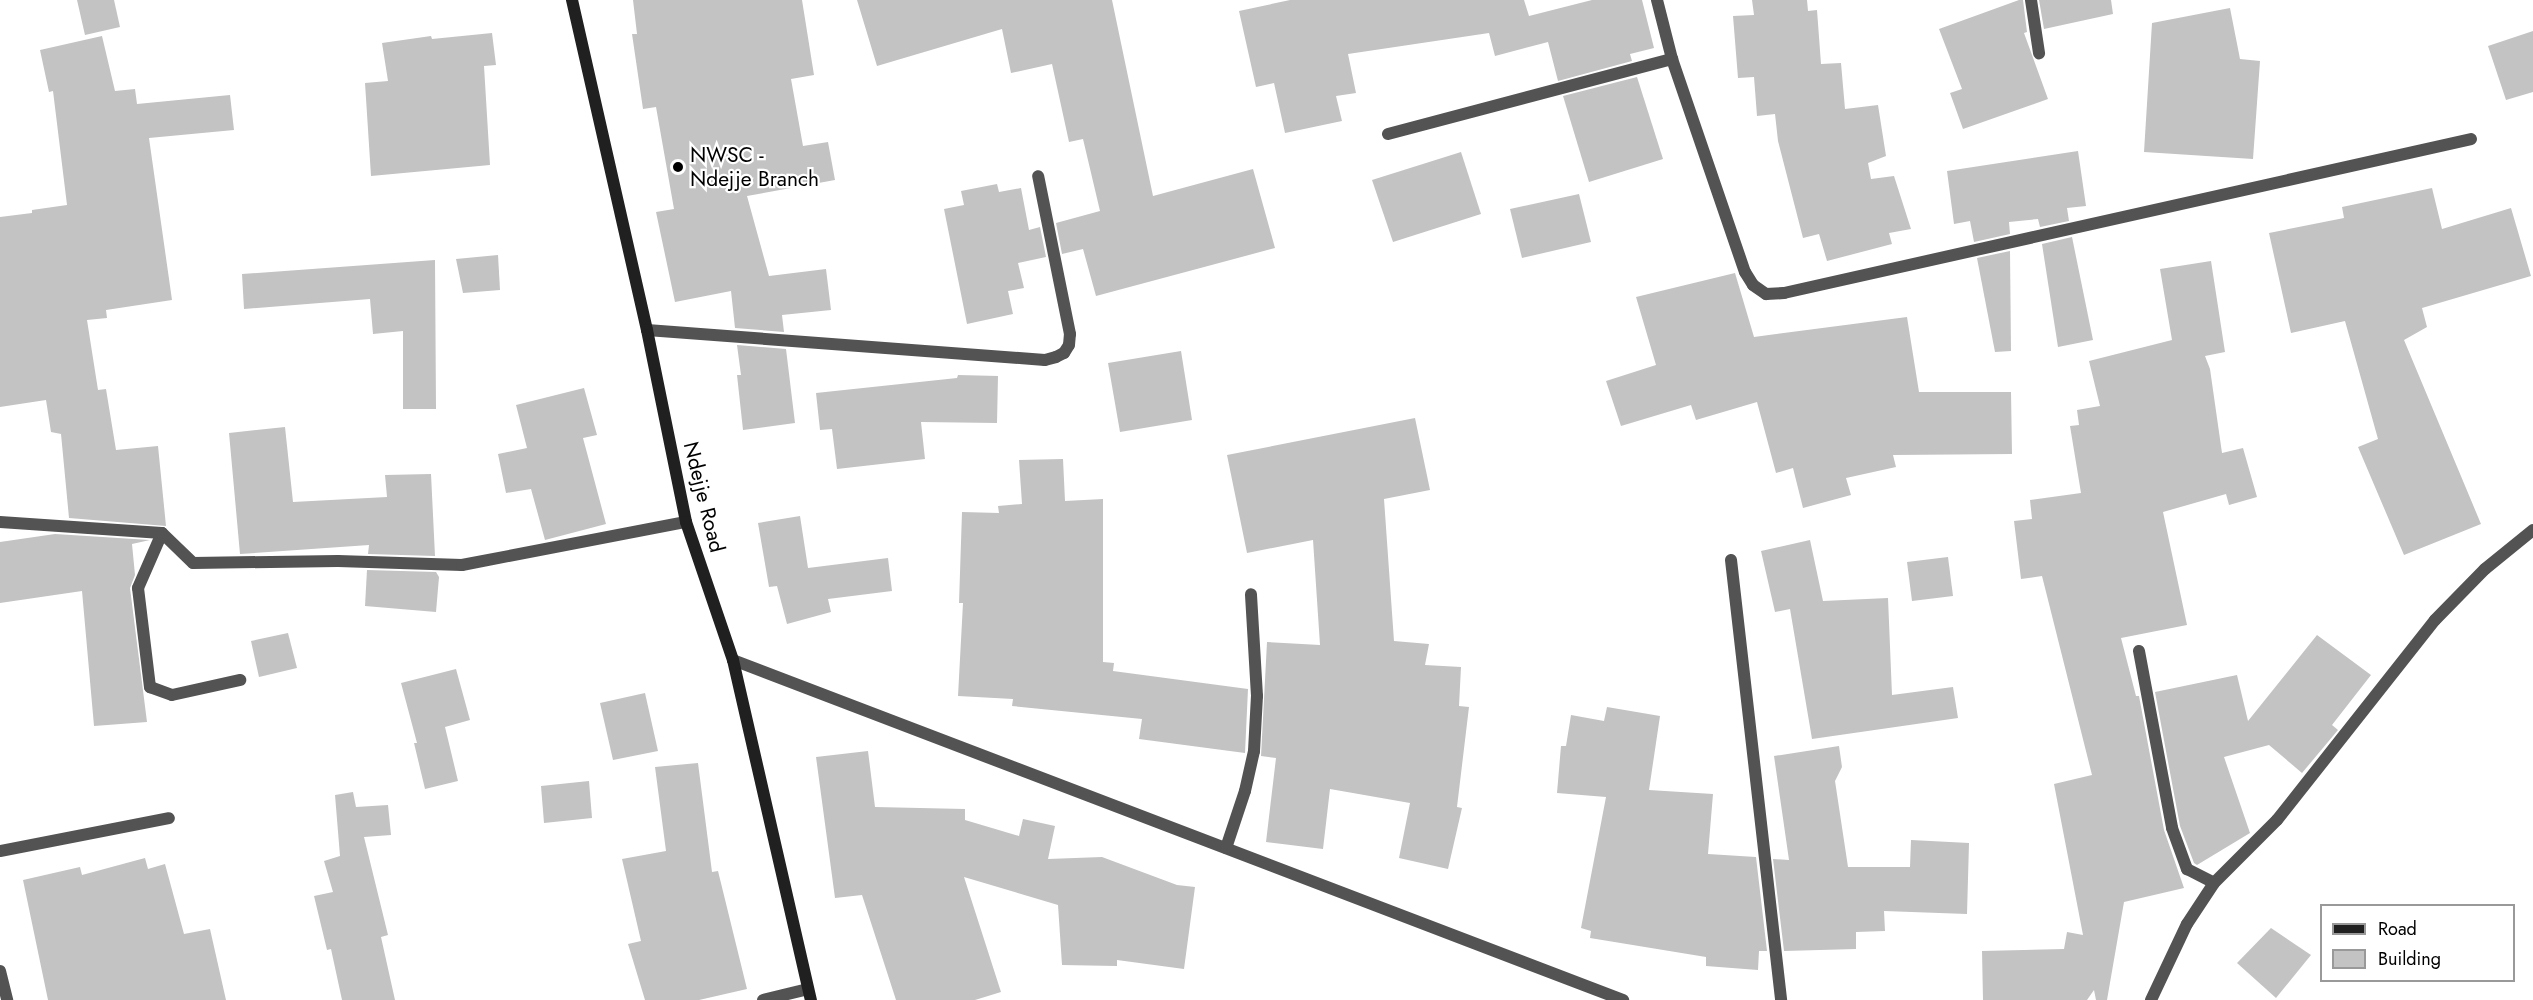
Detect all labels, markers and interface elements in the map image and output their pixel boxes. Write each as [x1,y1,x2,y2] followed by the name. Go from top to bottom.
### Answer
[690,142,819,192] place label: NWSC - Ndejje Branch
[671,160,685,174] marker: NWSC - Ndejje Branch
[678,439,730,555] street label: Ndejje Road
[2320,904,2515,982] legend
[2378,916,2417,942] text: Road
[2378,946,2441,972] text: Building

